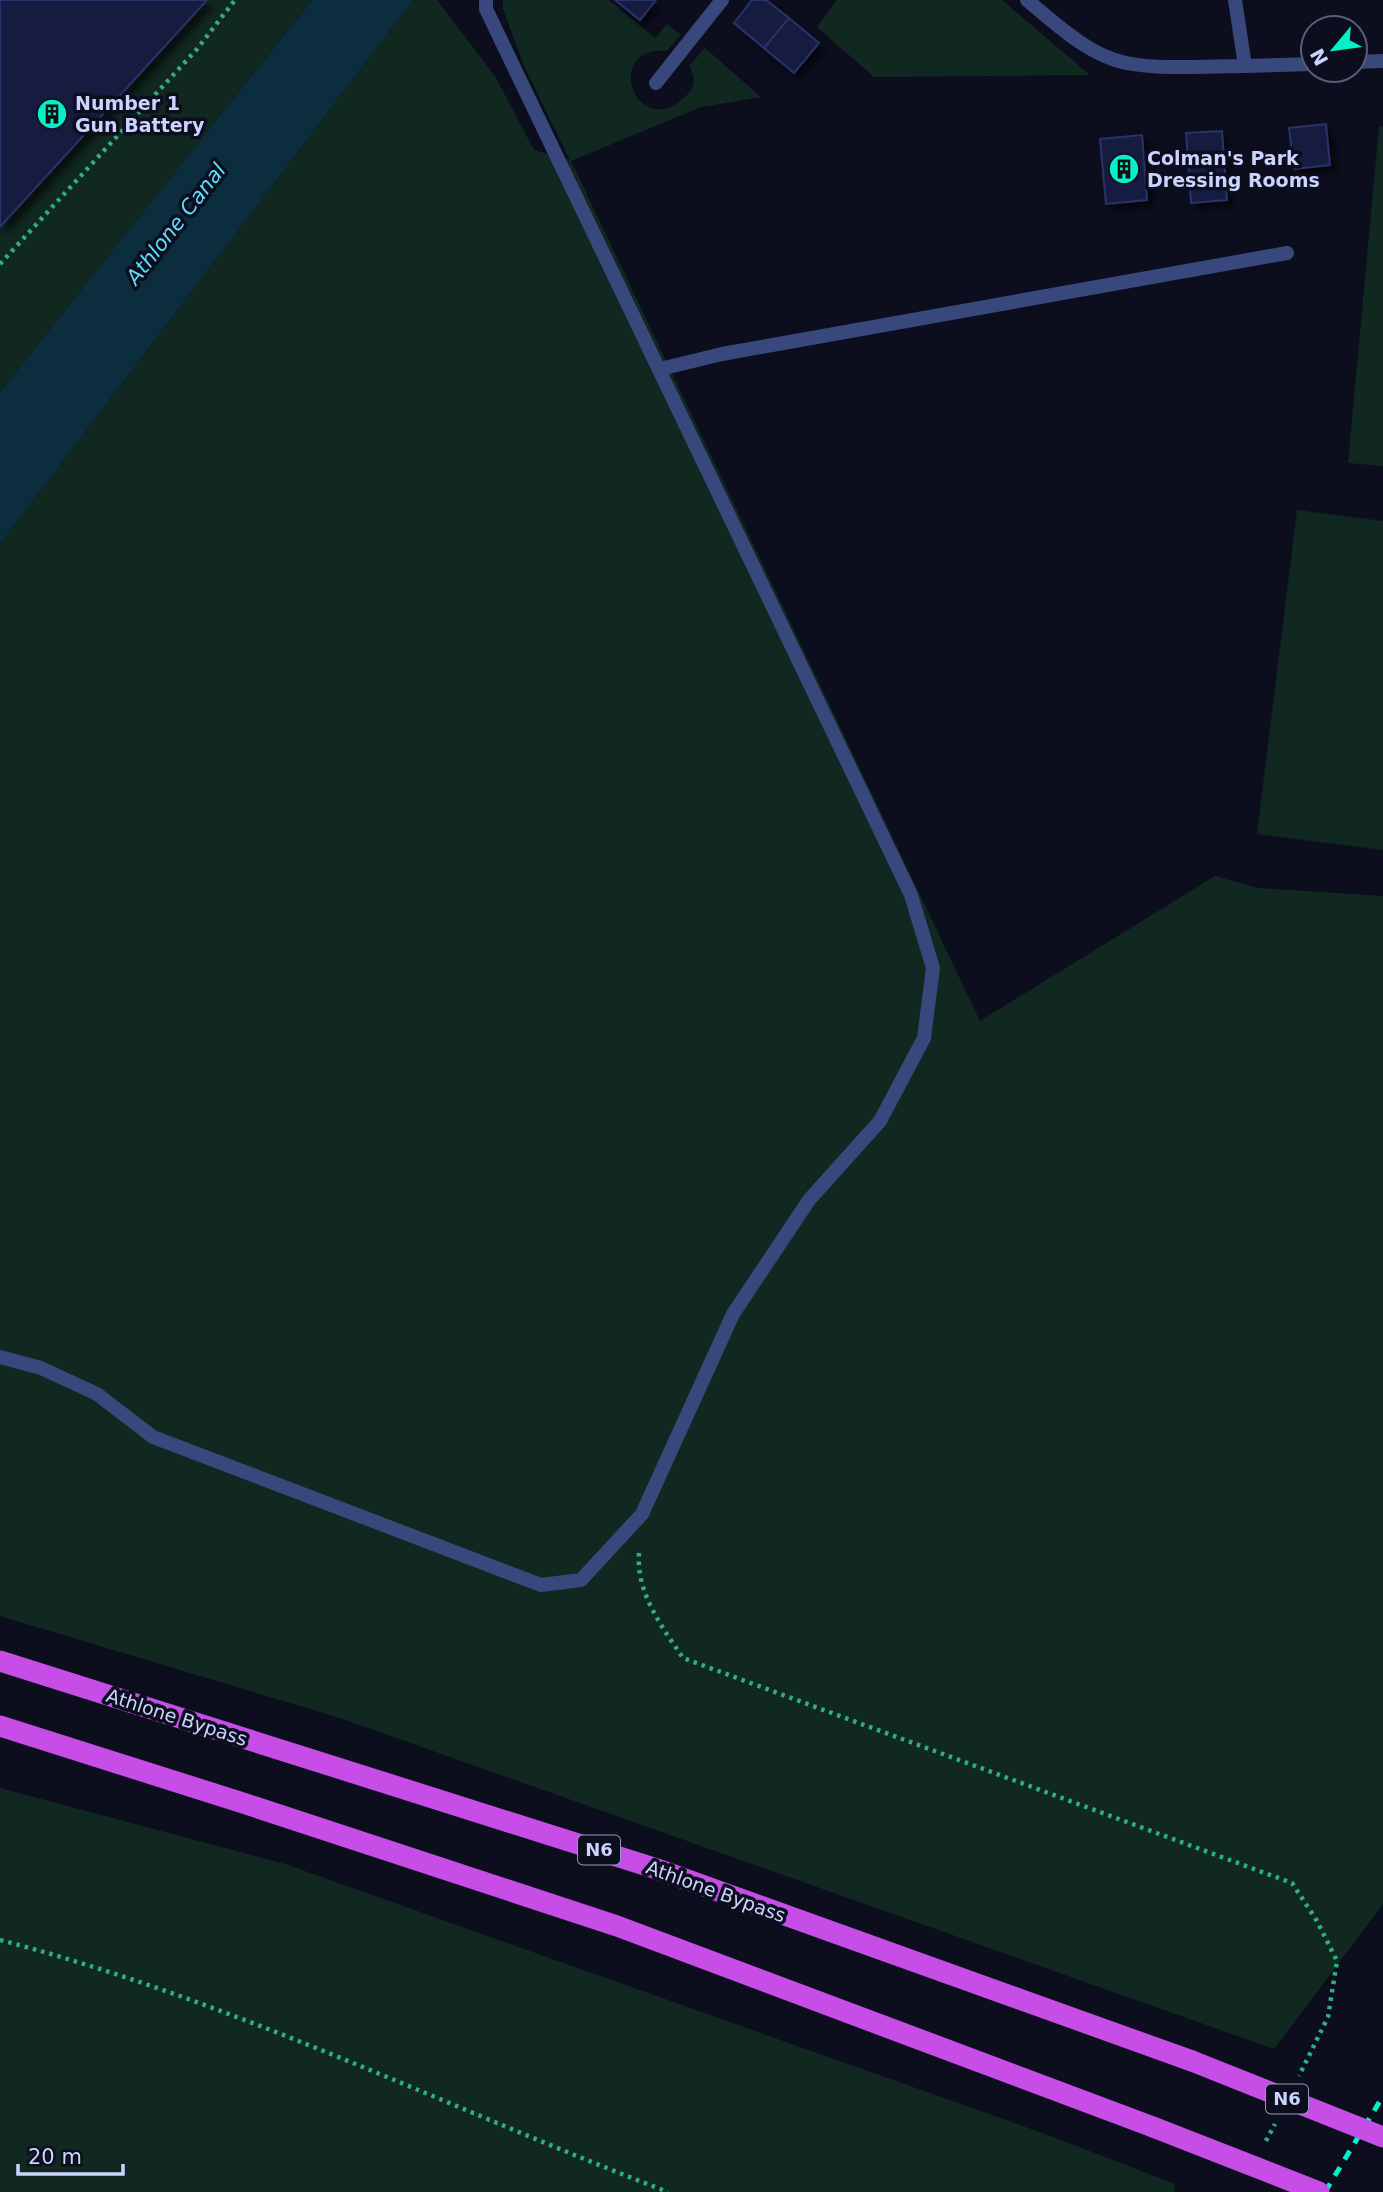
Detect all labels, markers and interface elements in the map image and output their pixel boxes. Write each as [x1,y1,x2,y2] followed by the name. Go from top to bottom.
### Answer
[1299,14,1369,84] north arrow
[1306,45,1333,70] text: N
[75,92,205,136] place label: Number 1 Gun Battery
[35,97,69,131] building icon: Number 1 Gun Battery
[1147,147,1320,191] place label: Colman's Park Dressing Rooms
[1107,152,1141,186] building icon: Colman's Park Dressing Rooms
[120,159,231,291] water label: Athlone Canal
[104,1684,250,1750] street label: Athlone Bypass
[578,1836,620,1864] road number: N6
[643,1856,789,1926] street label: Athlone Bypass
[1266,2084,1308,2113] road number: N6
[18,2132,122,2176] scale bar
[28,2145,82,2169] text: 20 m

